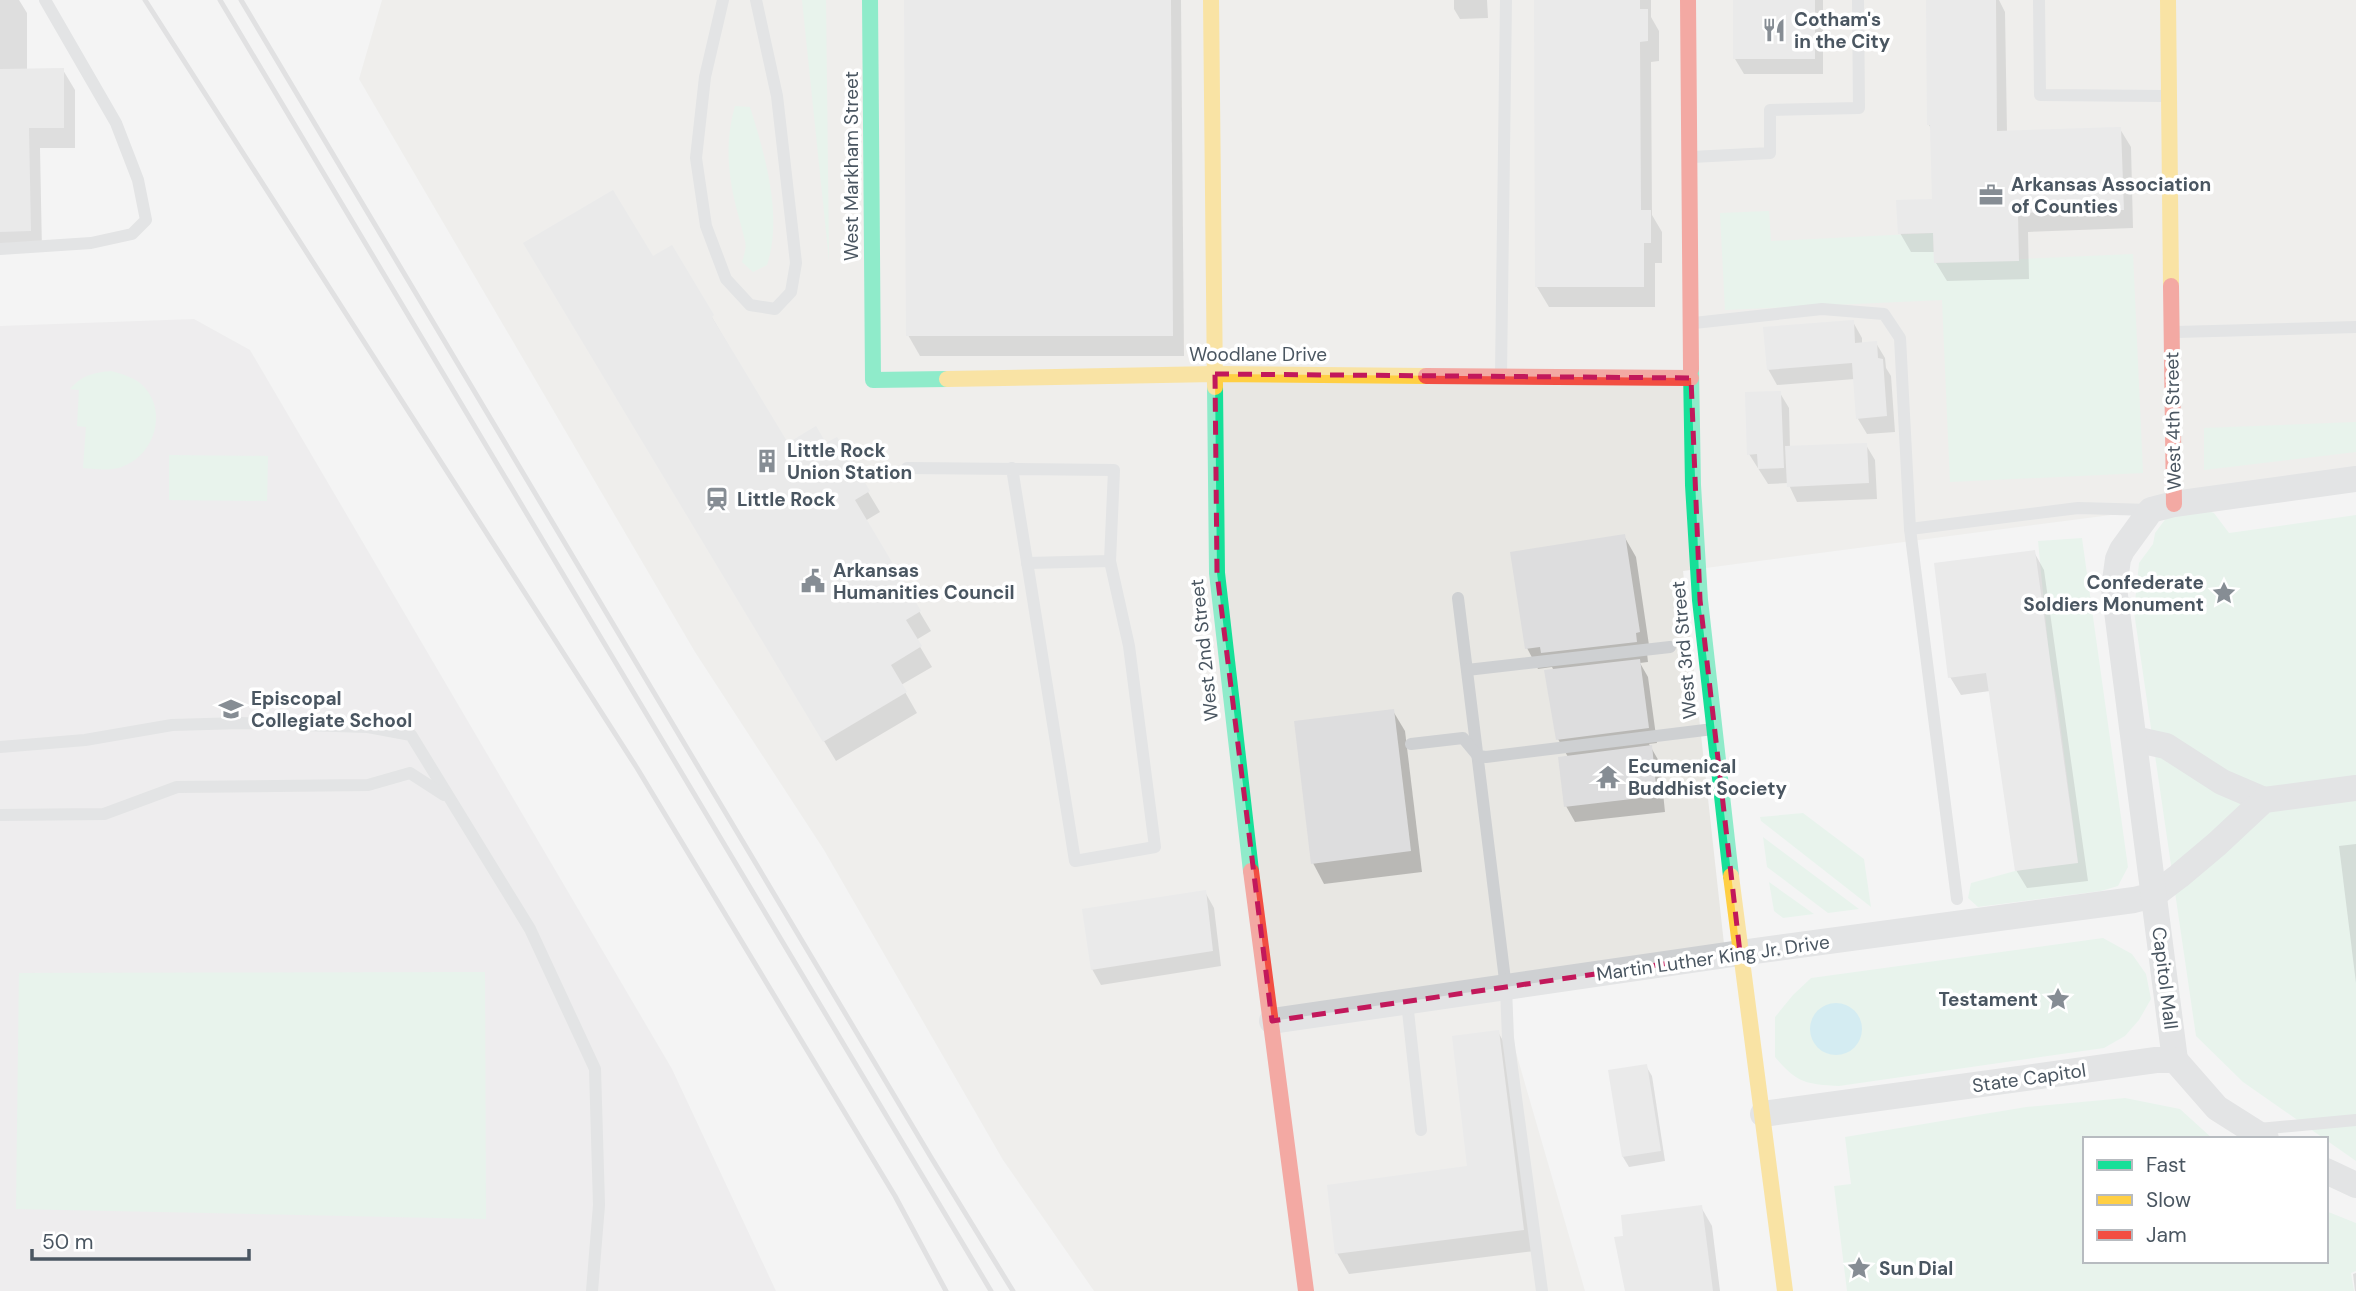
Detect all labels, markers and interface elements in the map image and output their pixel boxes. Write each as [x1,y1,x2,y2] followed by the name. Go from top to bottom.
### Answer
[1794,7,1891,54] place label: Cotham's in the City
[1760,16,1788,44] restaurant icon: Cotham's in the City
[839,71,864,261] street label: West Markham Street
[2011,172,2211,219] place label: Arkansas Association of Counties
[1977,181,2005,209] office icon: Arkansas Association of Counties
[1189,342,1327,367] street label: Woodlane Drive
[2159,351,2187,491] street label: West 4th Street
[787,438,912,485] place label: Little Rock Union Station
[753,447,781,475] building icon: Little Rock Union Station
[703,485,731,513] station icon: Little Rock
[737,487,836,512] place label: Little Rock
[833,558,1015,605] place label: Arkansas Humanities Council
[799,567,827,595] public building icon: Arkansas Humanities Council
[2023,570,2204,617] place label: Confederate Soldiers Monument
[1184,578,1224,722] street label: West 2nd Street
[2210,579,2238,607] place icon: Confederate Soldiers Monument
[1666,580,1702,720] street label: West 3rd Street
[251,686,412,733] place label: Episcopal Collegiate School
[217,695,245,723] school or university icon: Episcopal Collegiate School
[1628,754,1788,801] place label: Ecumenical Buddhist Society
[1594,763,1622,791] temple icon: Ecumenical Buddhist Society
[2146,925,2184,1031] street label: Capitol Mall
[1595,929,1831,987] street label: Martin Luther King Jr. Drive
[2044,985,2072,1013] place icon: Testament
[1938,987,2038,1012] place label: Testament
[1970,1058,2088,1098] street label: State Capitol
[2083,1137,2328,1263] legend
[2146,1151,2186,1179] text: Fast
[2146,1186,2191,1214] text: Slow
[32,1218,248,1262] scale bar
[2146,1221,2187,1249] text: Jam
[42,1228,93,1256] text: 50 m
[1845,1254,1873,1282] place icon: Sun Dial
[1879,1256,1953,1281] place label: Sun Dial

